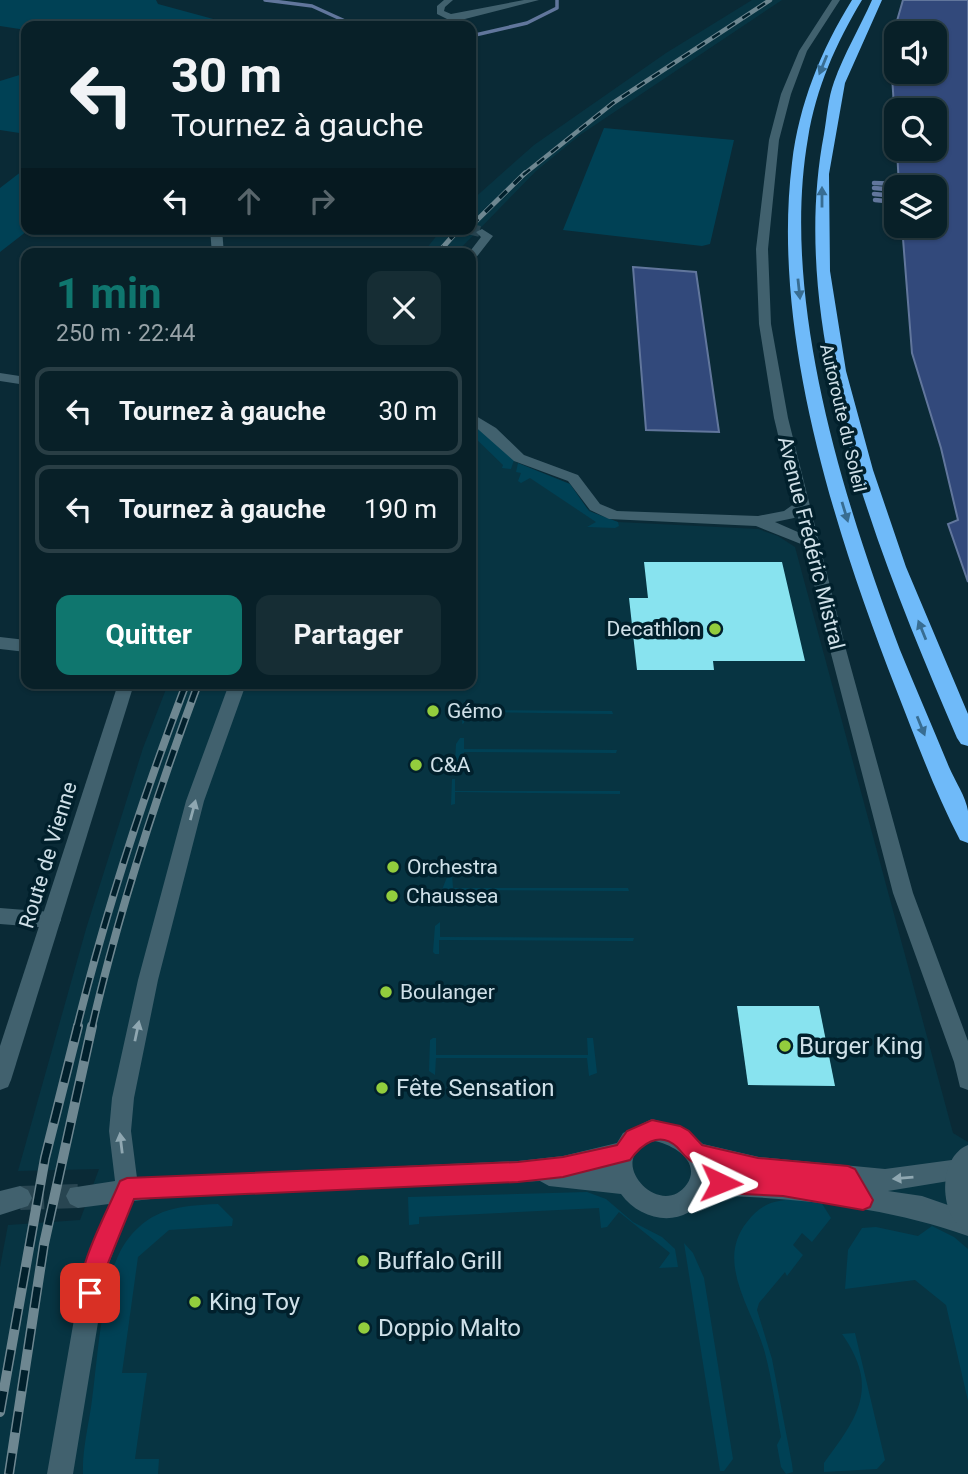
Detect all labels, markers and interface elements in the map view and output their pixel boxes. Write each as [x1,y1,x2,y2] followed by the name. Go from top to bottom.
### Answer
[884,21,947,238] map controls
[884,21,947,84] button: sound
[171,47,282,104] text: 30 m
[56,49,147,140] icon: left
[818,55,829,76] one-way arrow
[884,98,947,161] button: search
[171,106,423,144] text: Tournez à gauche
[884,175,947,238] button: layers
[157,182,195,220] icon: left
[230,182,268,220] icon: ahead
[303,182,341,220] icon: right
[816,185,828,207] one-way arrow
[56,269,162,318] text: 1 min
[367,271,441,345] button: close
[793,279,804,301] one-way arrow
[56,320,195,347] text: 250 m · 22:44
[816,342,871,494] street label: Autoroute du Soleil
[60,392,98,430] icon: left
[119,396,326,426] text: Tournez à gauche
[379,396,437,426] text: 30 m
[773,434,849,652] street label: Avenue Frédéric Mistral
[60,490,98,528] icon: left
[119,494,326,524] text: Tournez à gauche
[364,494,437,524] text: 190 m
[840,501,850,522] one-way arrow
[56,595,242,675] button: Quitter
[256,595,441,675] button: Partager
[607,617,701,641] place label: Decathlon
[916,620,928,640] one-way arrow
[707,621,723,637] marker: Decathlon
[447,699,503,723] place label: Gémo
[425,703,441,719] marker: Gémo
[916,715,927,736] one-way arrow
[430,753,471,777] place label: C&A
[408,757,424,773] marker: C&A
[14,779,82,931] street label: Route de Vienne
[188,800,198,821] one-way arrow
[407,855,498,879] place label: Orchestra
[385,859,401,875] marker: Orchestra
[406,884,498,908] place label: Chaussea
[384,888,400,904] marker: Chaussea
[400,980,495,1004] place label: Boulanger
[378,984,394,1000] marker: Boulanger
[131,1020,142,1042] one-way arrow
[799,1032,923,1060] place label: Burger King
[777,1038,793,1054] marker: Burger King
[396,1074,555,1102] place label: Fête Sensation
[374,1080,390,1096] marker: Fête Sensation
[116,1132,127,1154] one-way arrow
[684,1146,758,1220] position arrow
[892,1173,914,1184] one-way arrow
[377,1247,502,1275] place label: Buffalo Grill
[355,1253,371,1269] marker: Buffalo Grill
[60,1263,120,1323] pin
[71,1274,109,1312] icon: arrive
[209,1288,301,1316] place label: King Toy
[187,1294,203,1310] marker: King Toy
[378,1314,521,1342] place label: Doppio Malto
[356,1320,372,1336] marker: Doppio Malto

